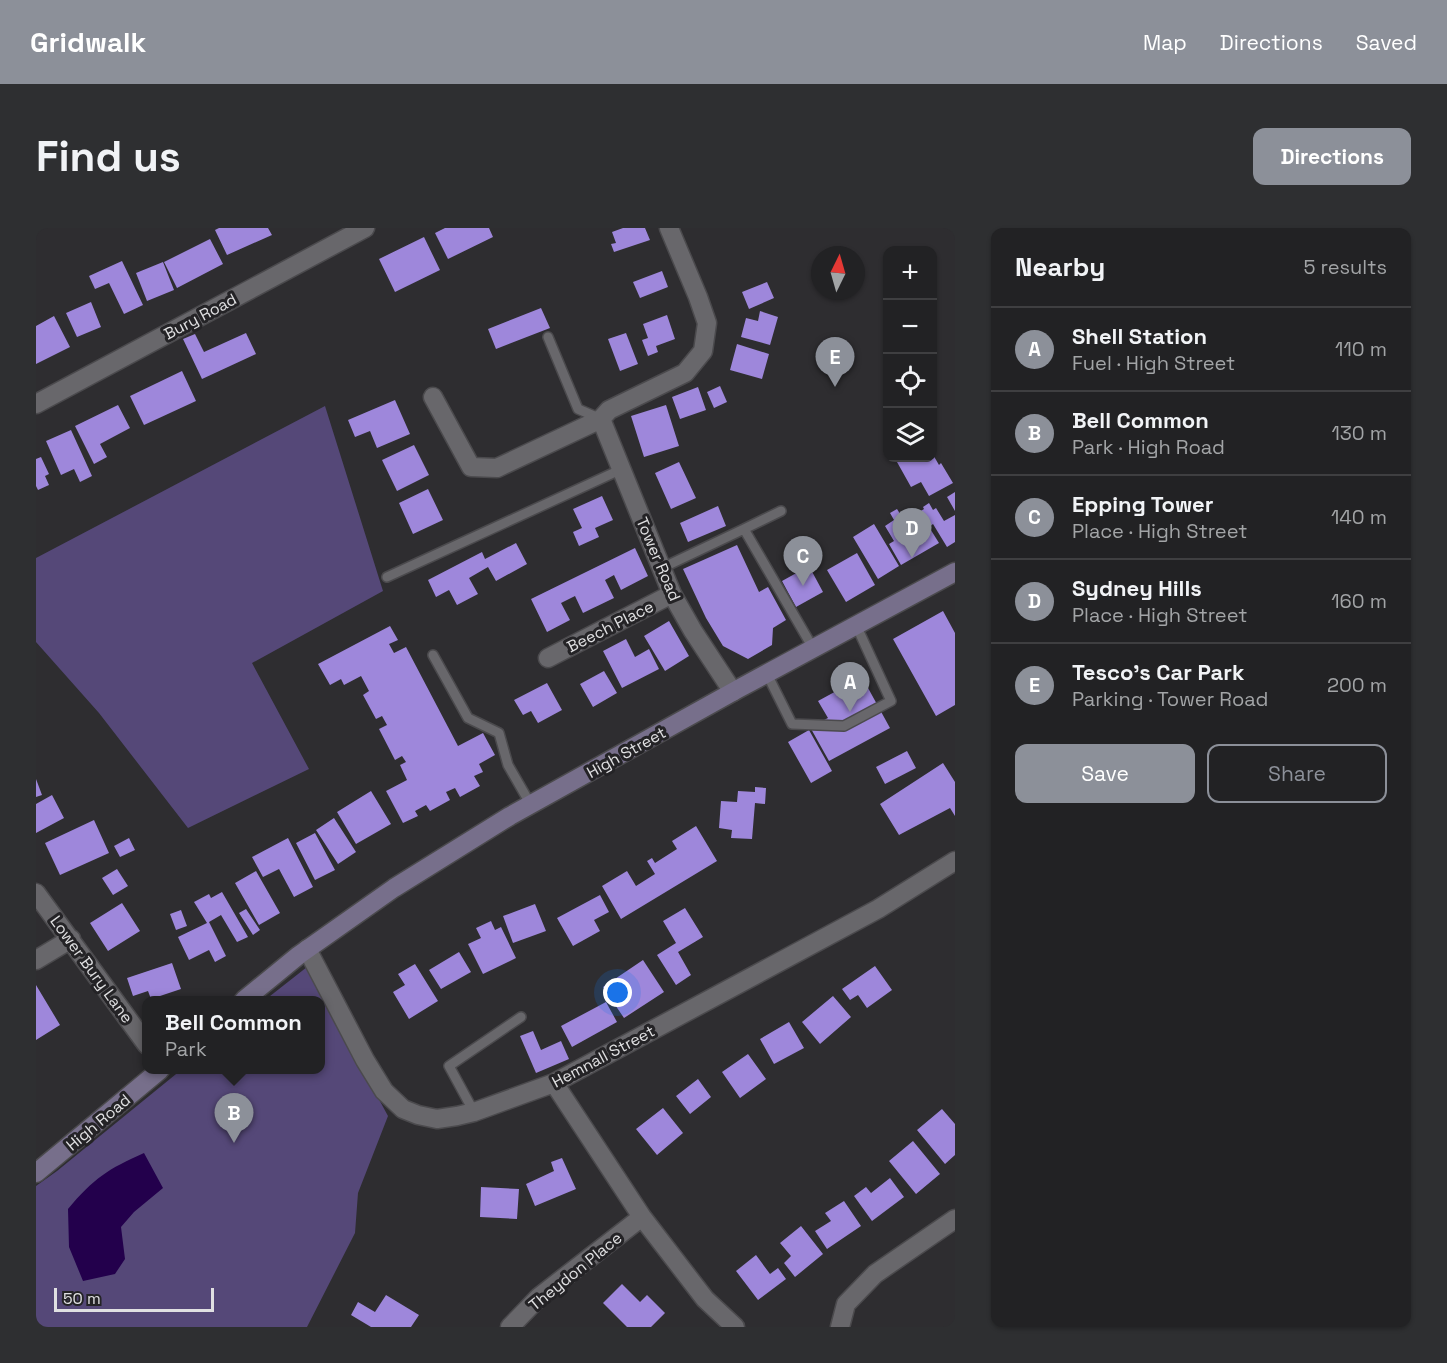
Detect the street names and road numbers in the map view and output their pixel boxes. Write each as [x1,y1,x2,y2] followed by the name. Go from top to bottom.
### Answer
[160,288,240,344] street label: Bury Road
[631,514,686,604] street label: Tower Road
[563,596,657,657] street label: Beech Place
[583,722,670,783] street label: High Street
[45,911,138,1027] street label: Lower Bury Lane
[548,1021,658,1092] street label: Hemnall Street
[62,1089,135,1155] street label: High Road
[524,1227,626,1315] street label: Theydon Place

